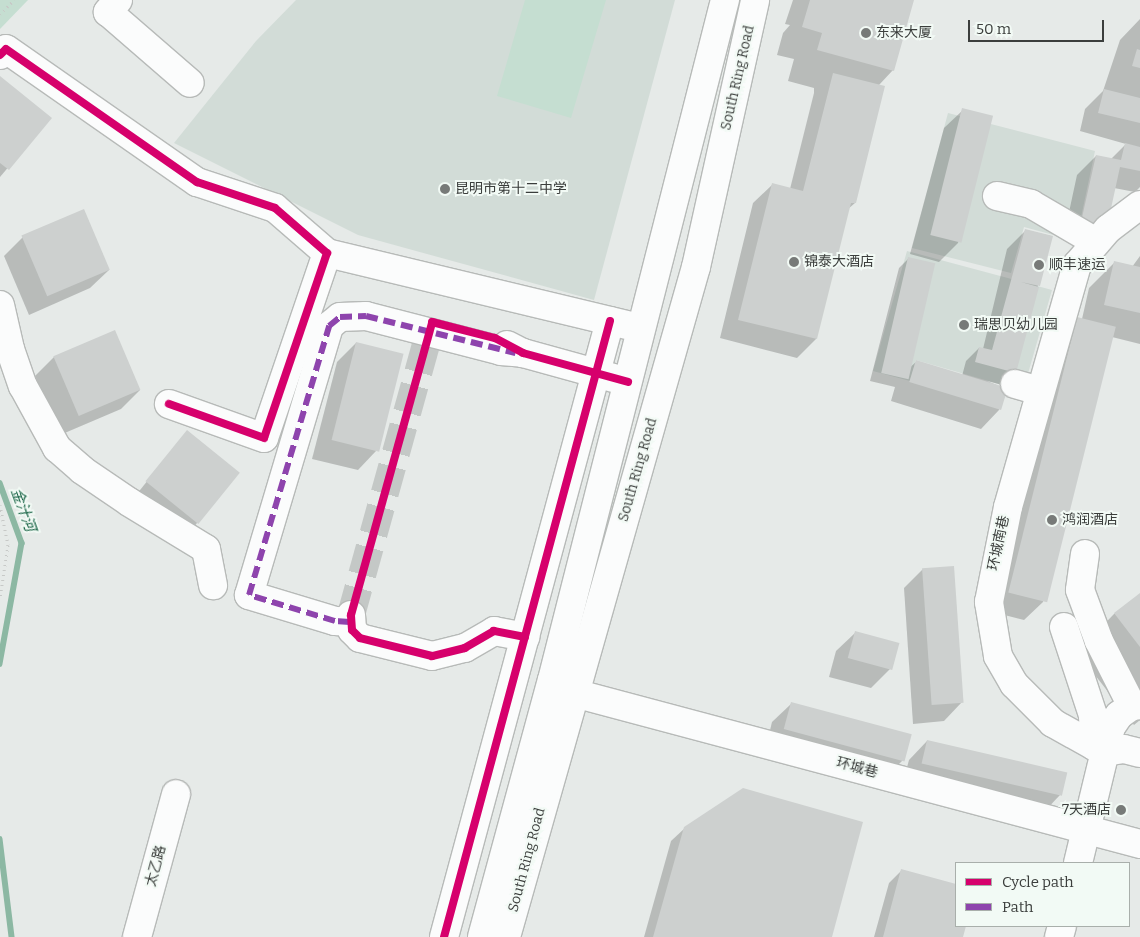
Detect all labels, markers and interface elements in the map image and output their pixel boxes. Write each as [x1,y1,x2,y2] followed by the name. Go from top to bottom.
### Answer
[970,10,1106,42] scale bar
[976,20,1011,38] text: 50 m
[718,24,758,132] street label: South Ring Road
[876,25,932,41] place label: 东来大厦
[860,27,872,39] marker: 东来大厦
[455,181,567,197] place label: 昆明市第十二中学
[439,183,451,195] marker: 昆明市第十二中学
[804,254,874,270] place label: 锦泰大酒店
[788,256,800,268] marker: 锦泰大酒店
[1049,257,1105,273] place label: 顺丰速运
[1033,259,1045,271] marker: 顺丰速运
[974,317,1058,333] place label: 瑞思贝幼儿园
[958,319,970,331] marker: 瑞思贝幼儿园
[615,416,661,524] street label: South Ring Road
[7,486,39,534] water label: 金汁河
[1062,512,1118,528] place label: 鸿润酒店
[985,514,1013,572] street label: 环城南巷
[1046,514,1058,526] marker: 鸿润酒店
[835,754,879,782] street label: 环城巷
[1062,802,1111,818] place label: 7天酒店
[1115,804,1127,816] marker: 7天酒店
[505,806,549,914] street label: South Ring Road
[142,844,170,888] street label: 太乙路
[955,862,1130,927] legend
[1002,873,1074,891] text: Cycle path
[1002,898,1033,916] text: Path

